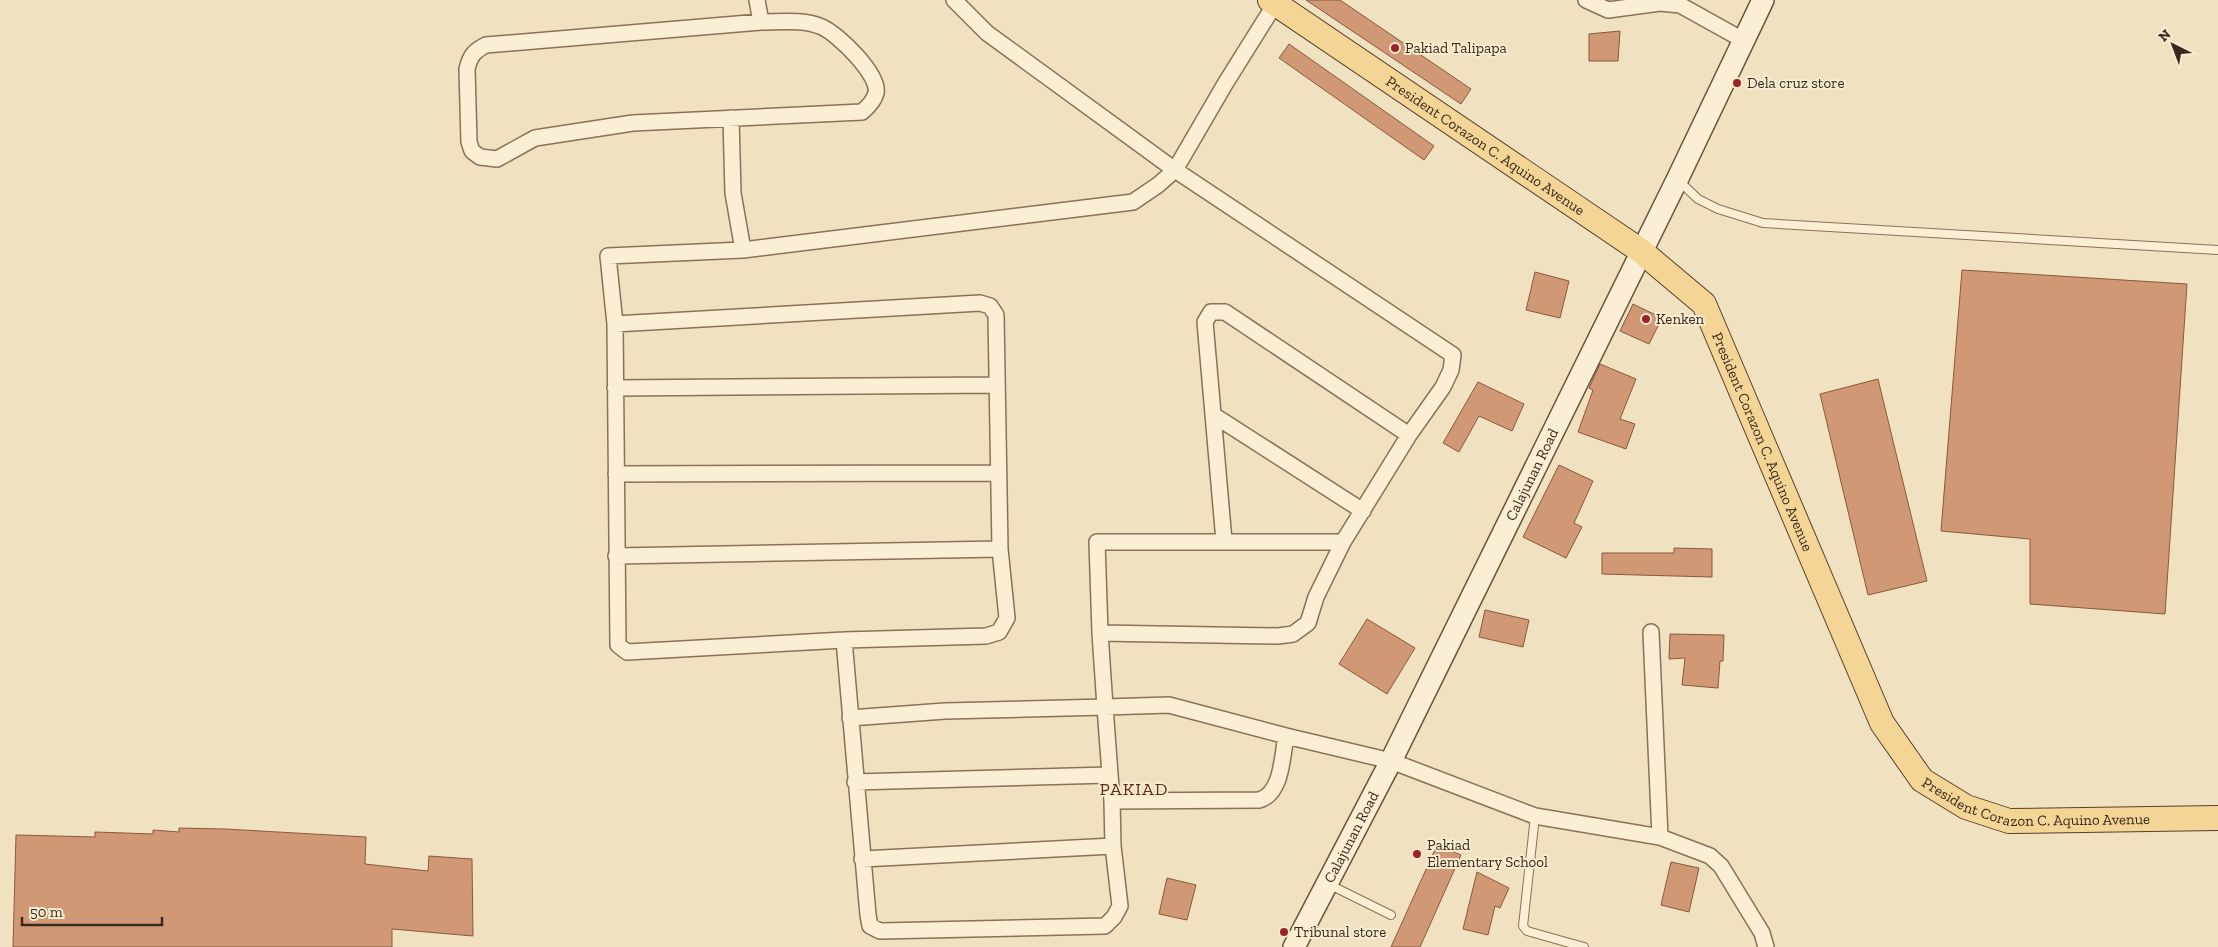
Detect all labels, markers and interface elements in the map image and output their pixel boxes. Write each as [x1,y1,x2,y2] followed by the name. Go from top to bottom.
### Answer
[2148,20,2198,70] north arrow
[2155,26,2175,46] text: N
[1405,39,1507,57] place label: Pakiad Talipapa
[1389,42,1401,54] marker: Pakiad Talipapa
[1382,72,1588,219] street label: President Corazon C. Aquino Avenue
[1747,74,1844,92] place label: Dela cruz store
[1731,77,1743,89] marker: Dela cruz store
[1656,310,1705,328] place label: Kenken
[1640,313,1652,325] marker: Kenken
[1708,330,1817,554] street label: President Corazon C. Aquino Avenue
[1502,425,1563,524] street label: Calajunan Road
[1919,773,2150,830] street label: President Corazon C. Aquino Avenue
[1100,778,1168,800] district label: PAKIAD
[1320,788,1383,886] street label: Calajunan Road
[1427,836,1548,871] place label: Pakiad Elementary School
[1411,848,1423,860] marker: Pakiad Elementary School
[22,894,162,926] scale bar
[30,903,63,921] text: 50 m
[1294,923,1386,941] place label: Tribunal store
[1278,926,1290,938] marker: Tribunal store

